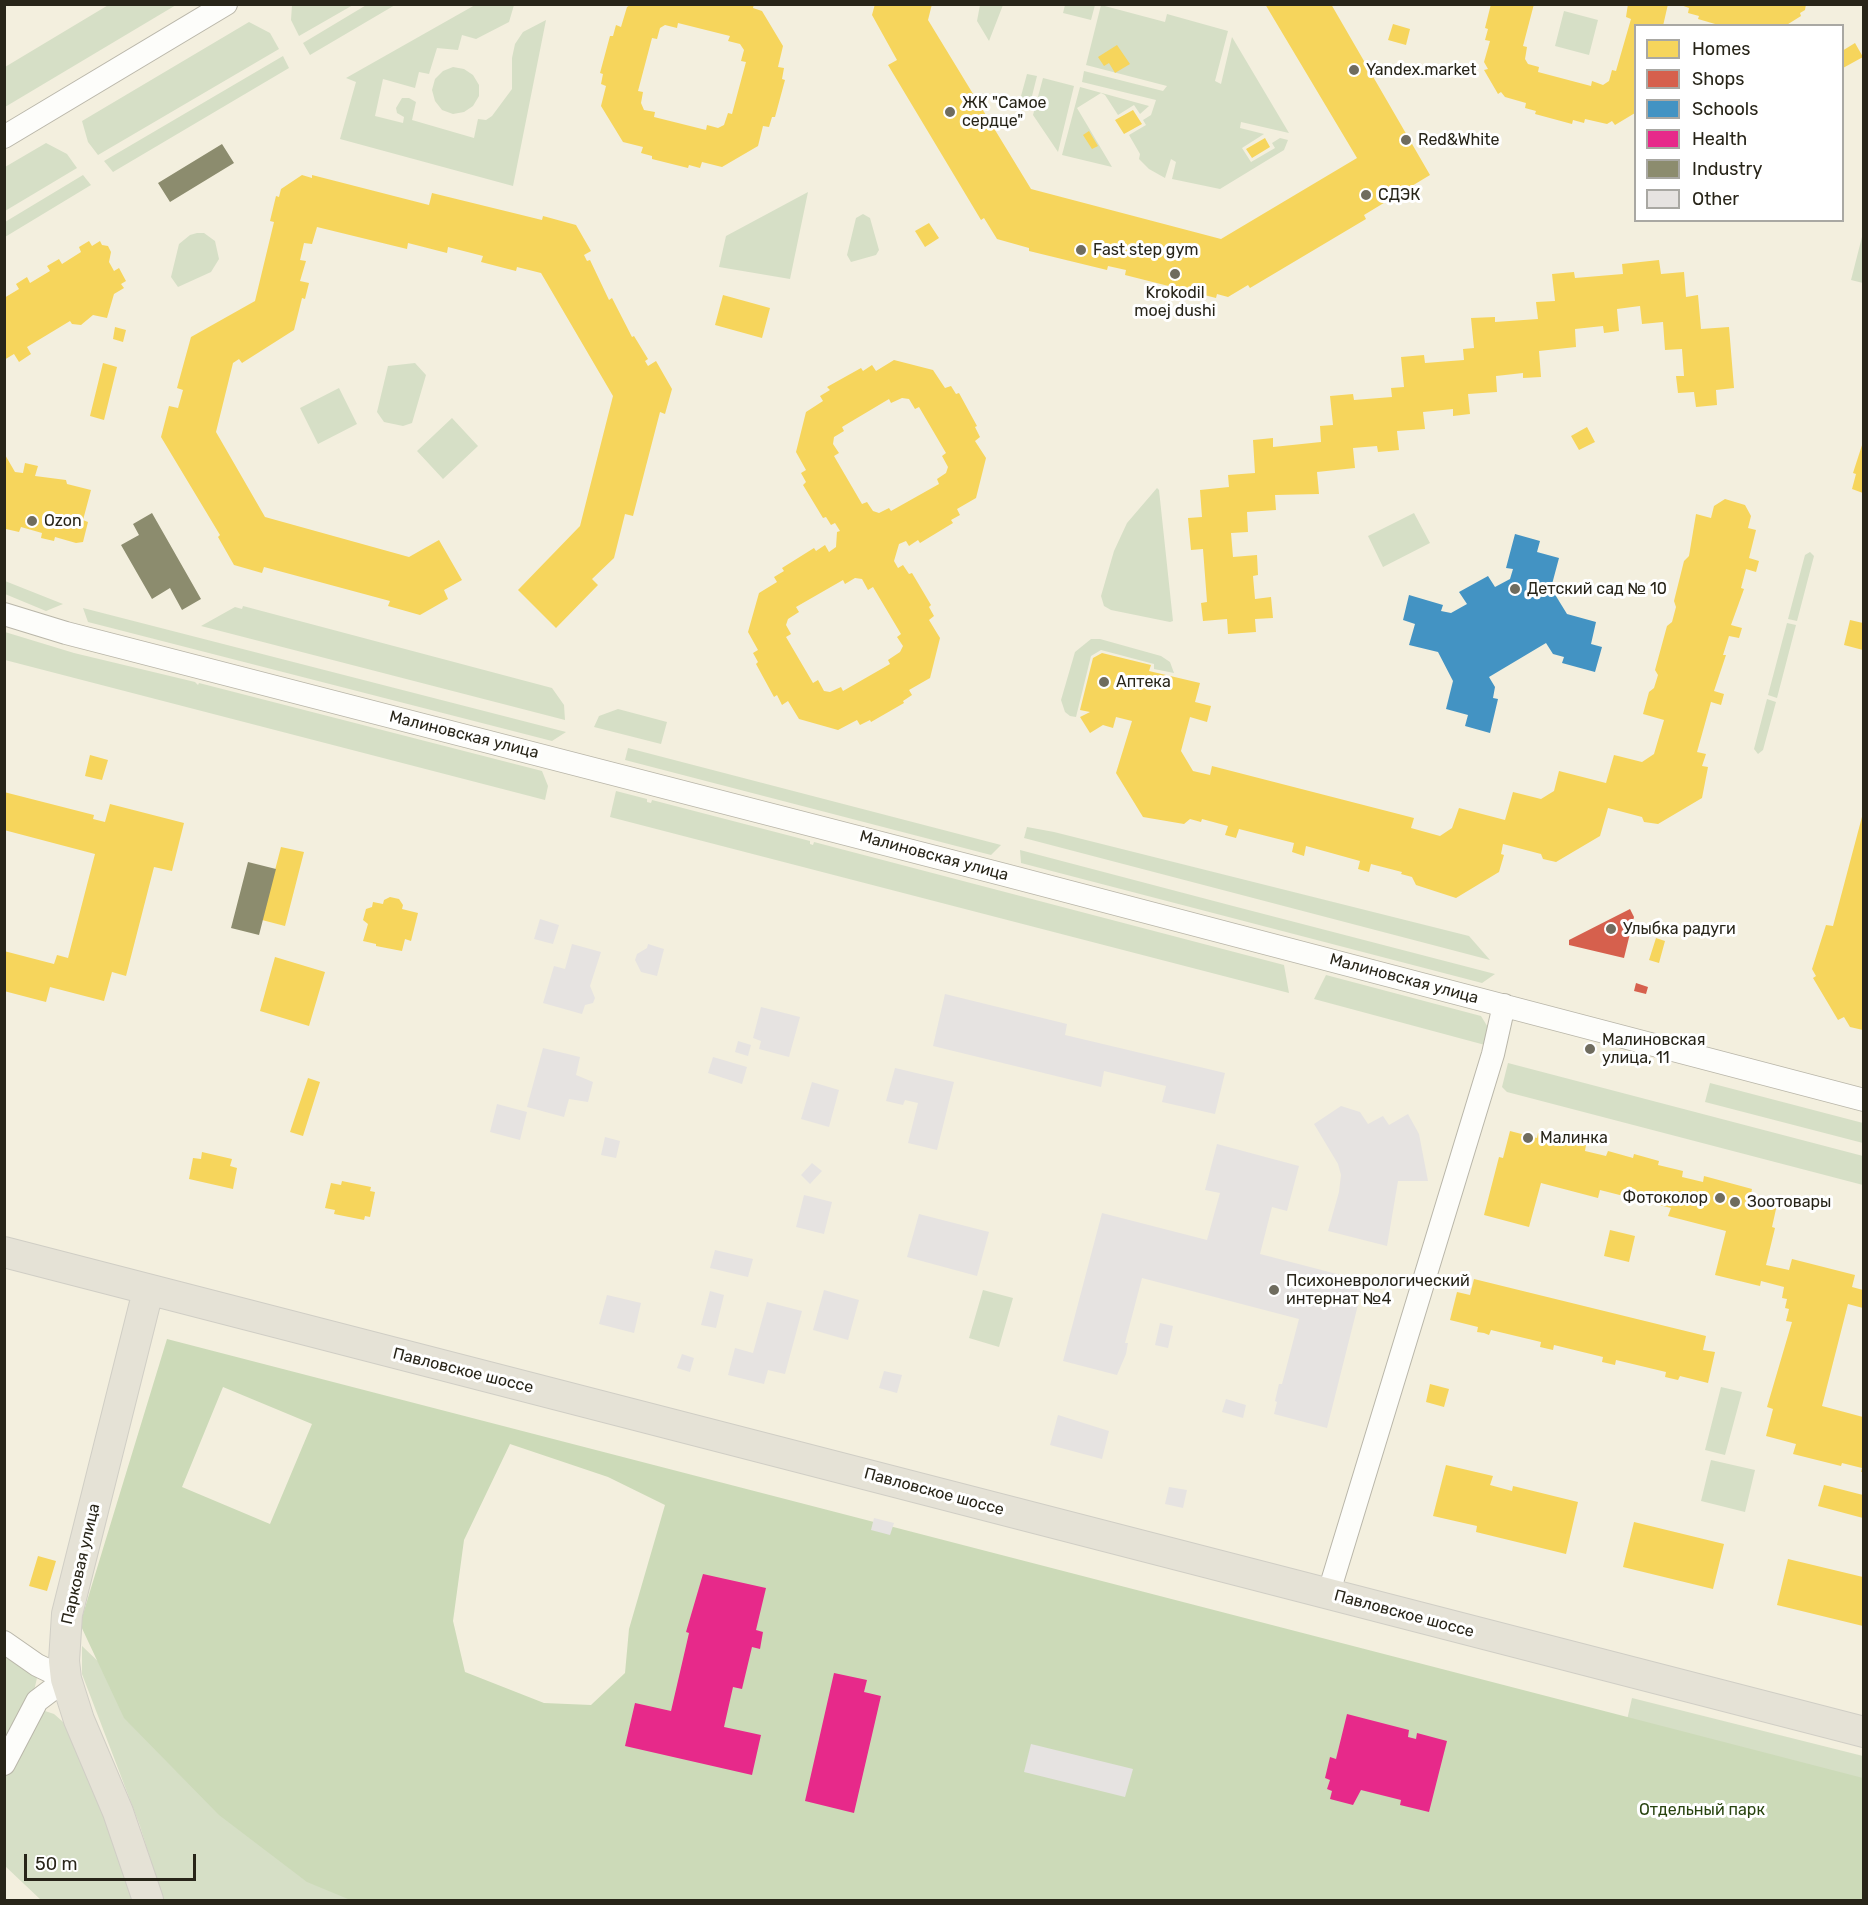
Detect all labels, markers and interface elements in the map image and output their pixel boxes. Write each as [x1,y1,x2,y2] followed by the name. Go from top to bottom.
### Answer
[1634,24,1844,222] legend
[1692,38,1750,60] text: Homes
[1366,60,1476,80] place label: Yandex.market
[1347,63,1361,77] marker: Yandex.market
[1692,68,1744,90] text: Shops
[962,93,1047,131] place label: ЖК "Самое сердце"
[1692,98,1758,120] text: Schools
[943,105,957,119] marker: ЖК "Самое сердце"
[1692,128,1747,150] text: Health
[1418,130,1499,150] place label: Red&White
[1399,133,1413,147] marker: Red&White
[1692,158,1762,180] text: Industry
[1378,185,1420,205] place label: СДЭК
[1359,188,1373,202] marker: СДЭК
[1692,188,1739,210] text: Other
[1093,240,1198,260] place label: Fast step gym
[1074,243,1088,257] marker: Fast step gym
[1168,267,1182,281] marker: Krokodil moej dushi
[1134,283,1216,321] place label: Krokodil moej dushi
[44,511,82,531] place label: Ozon
[25,514,39,528] marker: Ozon
[1527,579,1667,599] place label: Детский сад № 10
[1508,582,1522,596] marker: Детский сад № 10
[1116,672,1171,692] place label: Аптека
[1097,675,1111,689] marker: Аптека
[387,707,541,763] street label: Малиновская улица
[857,827,1011,885] street label: Малиновская улица
[1623,919,1736,939] place label: Улыбка радуги
[1604,922,1618,936] marker: Улыбка радуги
[1327,950,1481,1008] street label: Малиновская улица
[1602,1030,1705,1068] place label: Малиновская улица, 11
[1583,1042,1597,1056] marker: Малиновская улица, 11
[1540,1128,1608,1148] place label: Малинка
[1521,1131,1535,1145] marker: Малинка
[1623,1188,1708,1208] place label: Фотоколор
[1713,1191,1727,1205] marker: Фотоколор
[1747,1192,1831,1212] place label: Зоотовары
[1728,1195,1742,1209] marker: Зоотовары
[1286,1271,1470,1309] place label: Психоневрологический интернат №4
[1267,1283,1281,1297] marker: Психоневрологический интернат №4
[391,1344,535,1398] street label: Павловское шоссе
[862,1464,1006,1520] street label: Павловское шоссе
[58,1502,104,1626] street label: Парковая улица
[1332,1586,1476,1642] street label: Павловское шоссе
[1639,1800,1765,1820] park label: Отдельный парк
[27,1842,200,1880] scale bar
[35,1853,78,1875] text: 50 m

